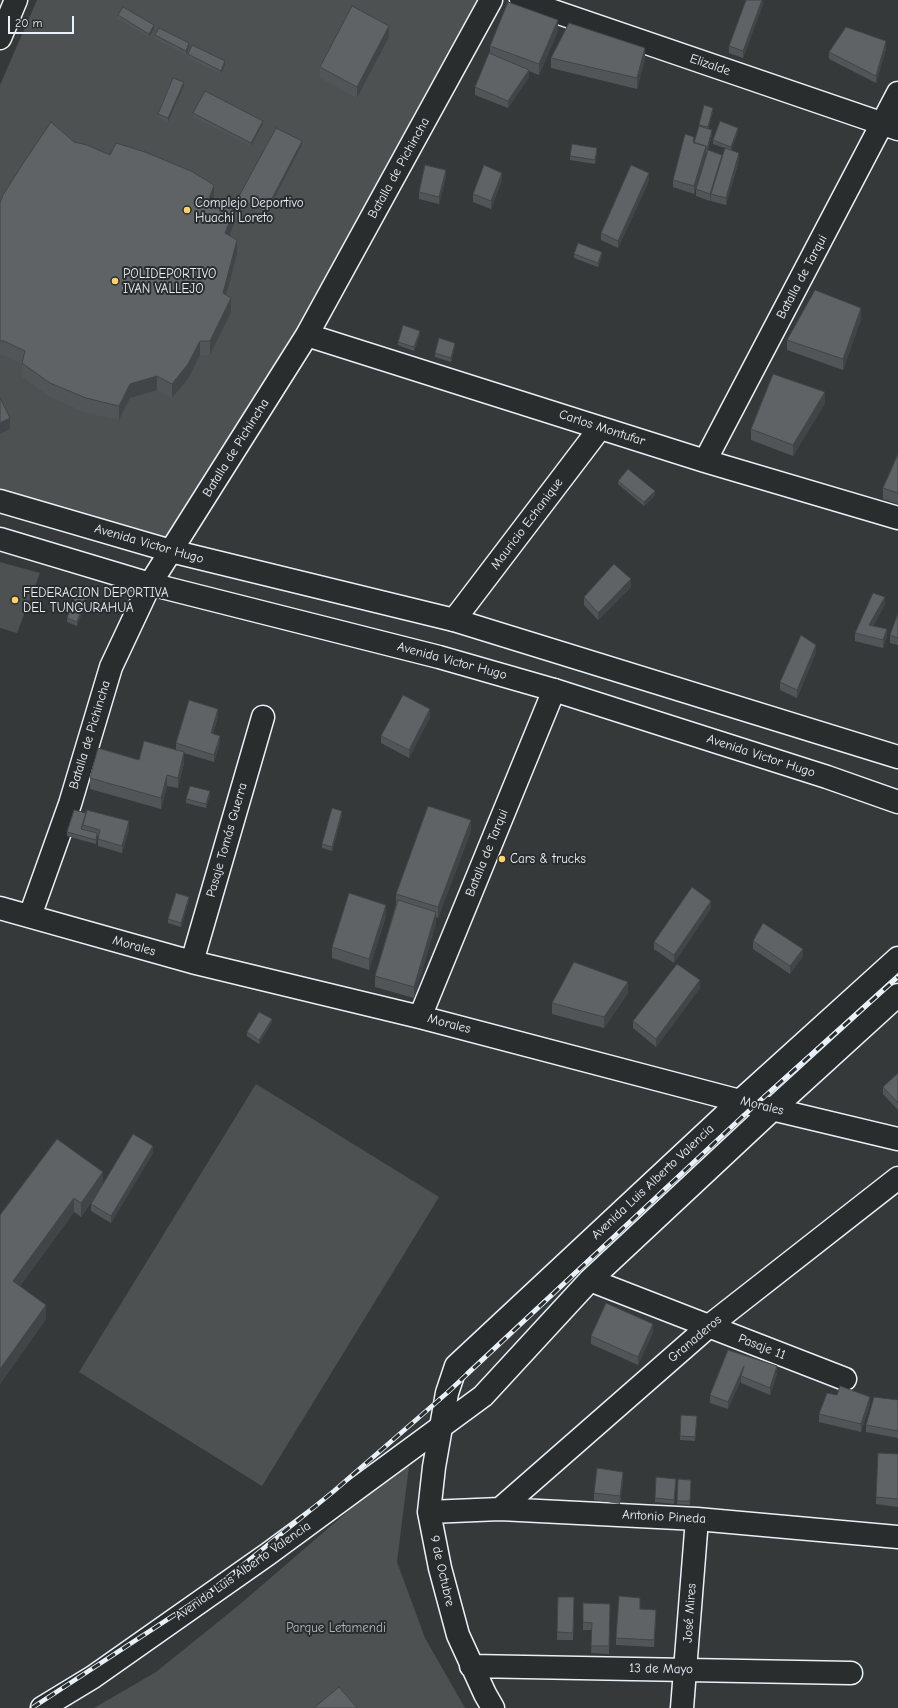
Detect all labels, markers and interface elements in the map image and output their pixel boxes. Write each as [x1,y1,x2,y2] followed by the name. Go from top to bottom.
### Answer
[10,8,76,34] scale bar
[15,16,43,30] text: 20 m
[688,51,732,79] street label: Elizalde
[365,115,433,221] street label: Batalla de Pichincha
[195,195,304,226] place label: Complejo Deportivo Huachi Loreto
[182,205,192,215] marker: Complejo Deportivo Huachi Loreto
[773,232,831,322] street label: Batalla de Tarqui
[123,266,216,297] place label: POLIDEPORTIVO IVAN VALLEJO
[110,276,120,286] marker: POLIDEPORTIVO IVAN VALLEJO
[199,396,273,500] street label: Batalla de Pichincha
[557,407,647,449] street label: Carlos Montufar
[487,475,567,573] street label: Mauricio Echanique
[93,521,205,567] street label: Avenida Victor Hugo
[23,585,169,616] place label: FEDERACION DEPORTIVA DEL TUNGURAHUA
[10,595,20,605] marker: FEDERACION DEPORTIVA DEL TUNGURAHUA
[395,639,509,683] street label: Avenida Victor Hugo
[66,679,114,791] street label: Batalla de Pichincha
[705,731,817,781] street label: Avenida Victor Hugo
[203,781,251,899] street label: Pasaje Tomás Guerra
[462,807,512,899] street label: Batalla de Tarqui
[510,851,586,867] place label: Cars & trucks
[497,854,507,864] marker: Cars & trucks
[111,932,157,960] street label: Morales
[426,1011,472,1037] street label: Morales
[739,1093,785,1119] street label: Morales
[588,1121,718,1243] street label: Avenida Luis Alberto Valencia
[665,1312,725,1366] street label: Granaderos
[736,1331,788,1363] street label: Pasaje 11
[622,1507,706,1527] street label: Antonio Pineda
[172,1518,314,1624] street label: Avenida Luis Alberto Valencia
[426,1534,458,1608] street label: 9 de Octubre
[680,1583,700,1643] street label: José Mires
[286,1620,386,1636] park label: Parque Letamendi
[629,1661,693,1677] street label: 13 de Mayo

